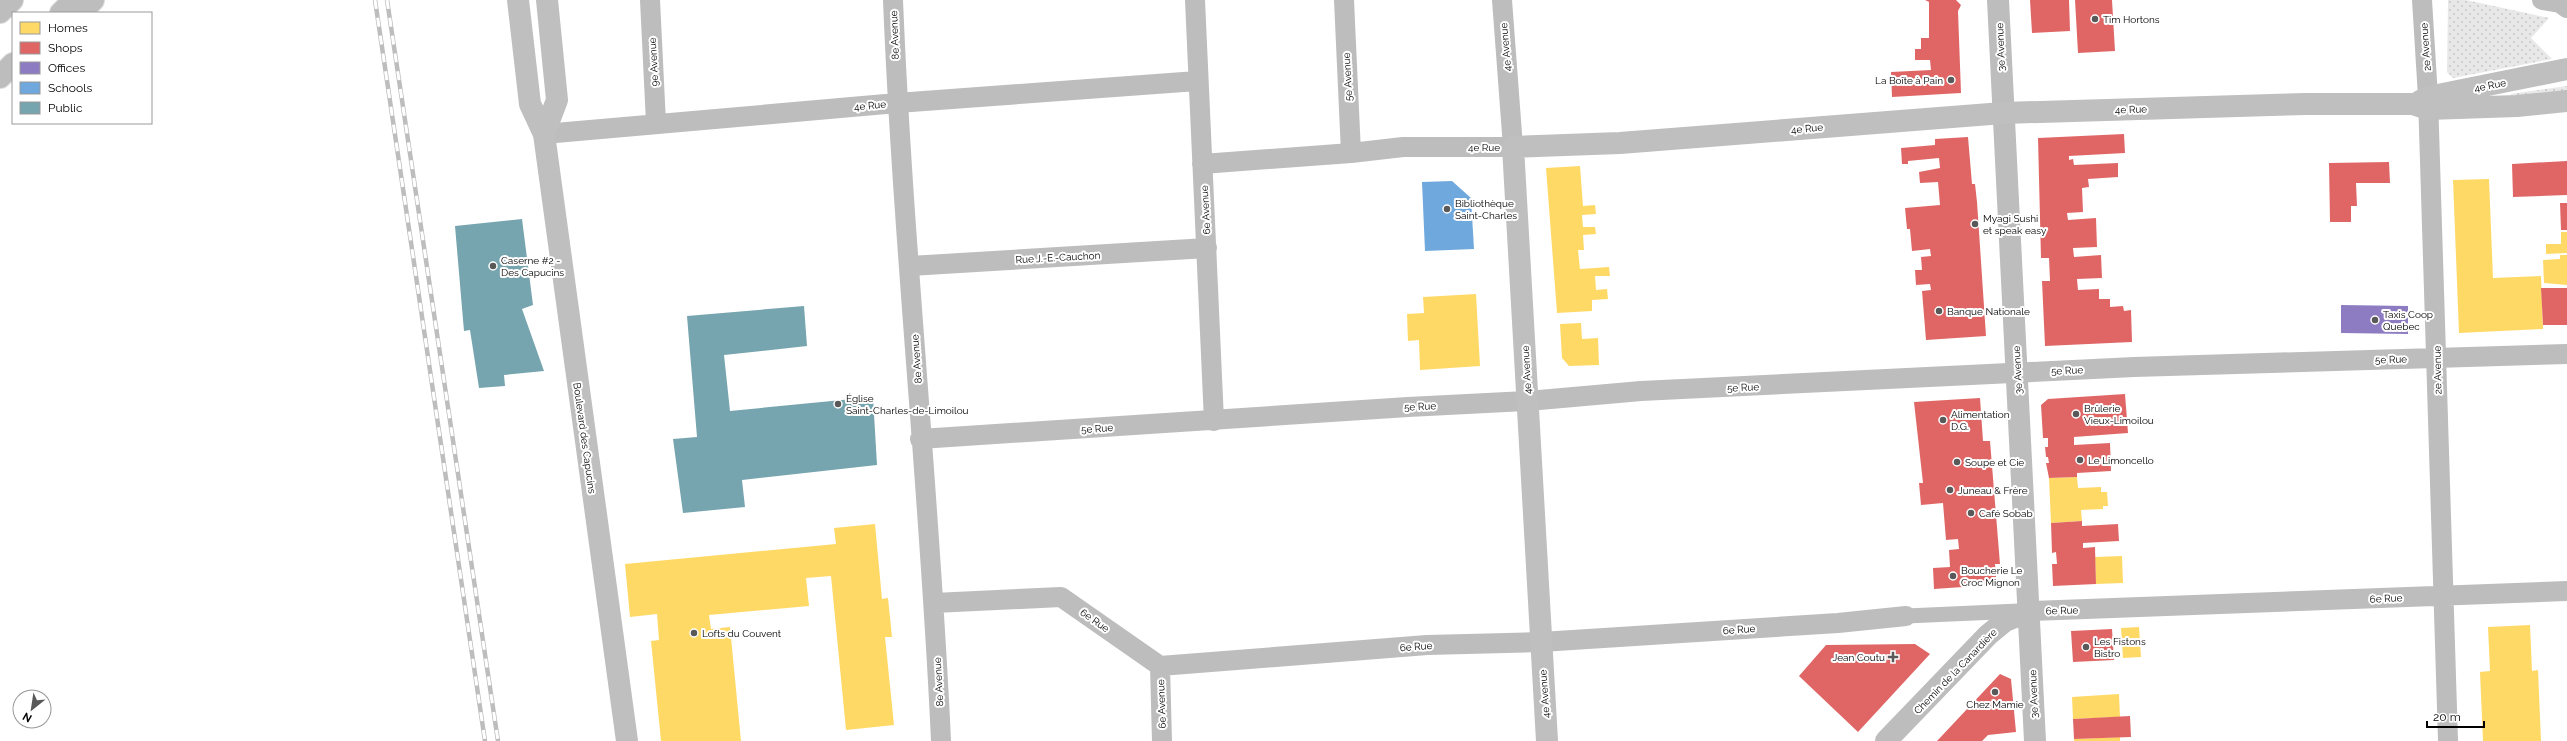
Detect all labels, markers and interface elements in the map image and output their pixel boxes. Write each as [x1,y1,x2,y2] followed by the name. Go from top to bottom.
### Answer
[888,10,901,60] street label: 8e Avenue
[12,12,152,124] legend
[2090,14,2100,24] marker: Tim Hortons
[2103,14,2160,25] place label: Tim Hortons
[48,21,88,35] text: Homes
[1498,22,1513,72] street label: 4e Avenue
[1994,22,2007,71] street label: 3e Avenue
[2418,22,2433,72] street label: 2e Avenue
[647,37,660,87] street label: 9e Avenue
[48,41,83,55] text: Shops
[1341,52,1354,102] street label: 5e Avenue
[48,61,85,75] text: Offices
[1875,75,1943,86] place label: La Boîte à Pain
[1946,75,1956,85] marker: La Boîte à Pain
[2473,77,2507,94] street label: 4e Rue
[48,81,92,95] text: Schools
[854,99,887,112] street label: 4e Rue
[48,101,83,115] text: Public
[2115,103,2147,116] street label: 4e Rue
[1791,122,1824,135] street label: 4e Rue
[1468,142,1500,153] street label: 4e Rue
[1199,185,1212,235] street label: 6e Avenue
[1455,198,1517,221] place label: Bibliothèque Saint-Charles
[1442,204,1452,214] marker: Bibliothèque Saint-Charles
[1983,213,2047,236] place label: Myagi Sushi et speak easy
[1970,219,1980,229] marker: Myagi Sushi et speak easy
[1015,250,1101,265] street label: Rue J.-E.-Cauchon
[501,255,564,278] place label: Caserne #2 - Des Capucins
[488,261,498,271] marker: Caserne #2 - Des Capucins
[1934,306,1944,316] marker: Banque Nationale
[1947,306,2030,317] place label: Banque Nationale
[2383,309,2433,332] place label: Taxis Coop Quebec
[2370,315,2380,325] marker: Taxis Coop Quebec
[909,334,924,384] street label: 8e Avenue
[1520,345,1533,395] street label: 4e Avenue
[2011,345,2024,395] street label: 3e Avenue
[2432,346,2443,394] street label: 2e Avenue
[2375,353,2407,366] street label: 5e Rue
[2051,364,2083,377] street label: 5e Rue
[1727,381,1759,394] street label: 5e Rue
[571,382,598,494] street label: Boulevard des Capucins
[846,393,969,416] place label: Église Saint-Charles-de-Limoilou
[833,399,843,409] marker: Église Saint-Charles-de-Limoilou
[1404,400,1436,413] street label: 5e Rue
[2084,403,2154,426] place label: Brûlerie Vieux-Limoilou
[1951,409,2010,432] place label: Alimentation D.G.
[2071,409,2081,419] marker: Brûlerie Vieux-Limoilou
[1938,415,1948,425] marker: Alimentation D.G.
[1081,422,1114,435] street label: 5e Rue
[2075,455,2085,465] marker: Le Limoncello
[2088,455,2154,466] place label: Le Limoncello
[1952,457,1962,467] marker: Soupe et Cie
[1965,457,2024,468] place label: Soupe et Cie
[1945,485,1955,495] marker: Juneau & Frère
[1958,485,2028,496] place label: Juneau & Frère
[1966,508,1976,518] marker: Café Sobab
[1979,508,2033,519] place label: Café Sobab
[1961,565,2023,588] place label: Boucherie Le Croc Mignon
[1948,571,1958,581] marker: Boucherie Le Croc Mignon
[2369,592,2403,605] street label: 6e Rue
[2045,604,2079,617] street label: 6e Rue
[1078,607,1111,634] street label: 6e Rue
[1722,623,1756,636] street label: 6e Rue
[1912,626,1999,716] street label: Chemin de la Canardière
[689,628,699,638] marker: Lofts du Couvent
[702,628,782,639] place label: Lofts du Couvent
[2094,636,2146,659] place label: Les Fistons Bistro
[1399,640,1433,653] street label: 6e Rue
[2081,642,2091,652] marker: Les Fistons Bistro
[1833,652,1885,663] place label: Jean Coutu
[1888,652,1898,662] marker: Jean Coutu
[932,657,945,707] street label: 8e Avenue
[1537,669,1552,719] street label: 4e Avenue
[2027,669,2040,718] street label: 3e Avenue
[1155,679,1168,729] street label: 6e Avenue
[1990,687,2000,697] marker: Chez Mamie
[12,689,52,729] north arrow
[1966,699,2024,710] place label: Chez Mamie
[2427,703,2484,729] scale bar
[20,709,34,725] text: N
[2433,710,2461,724] text: 20 m

